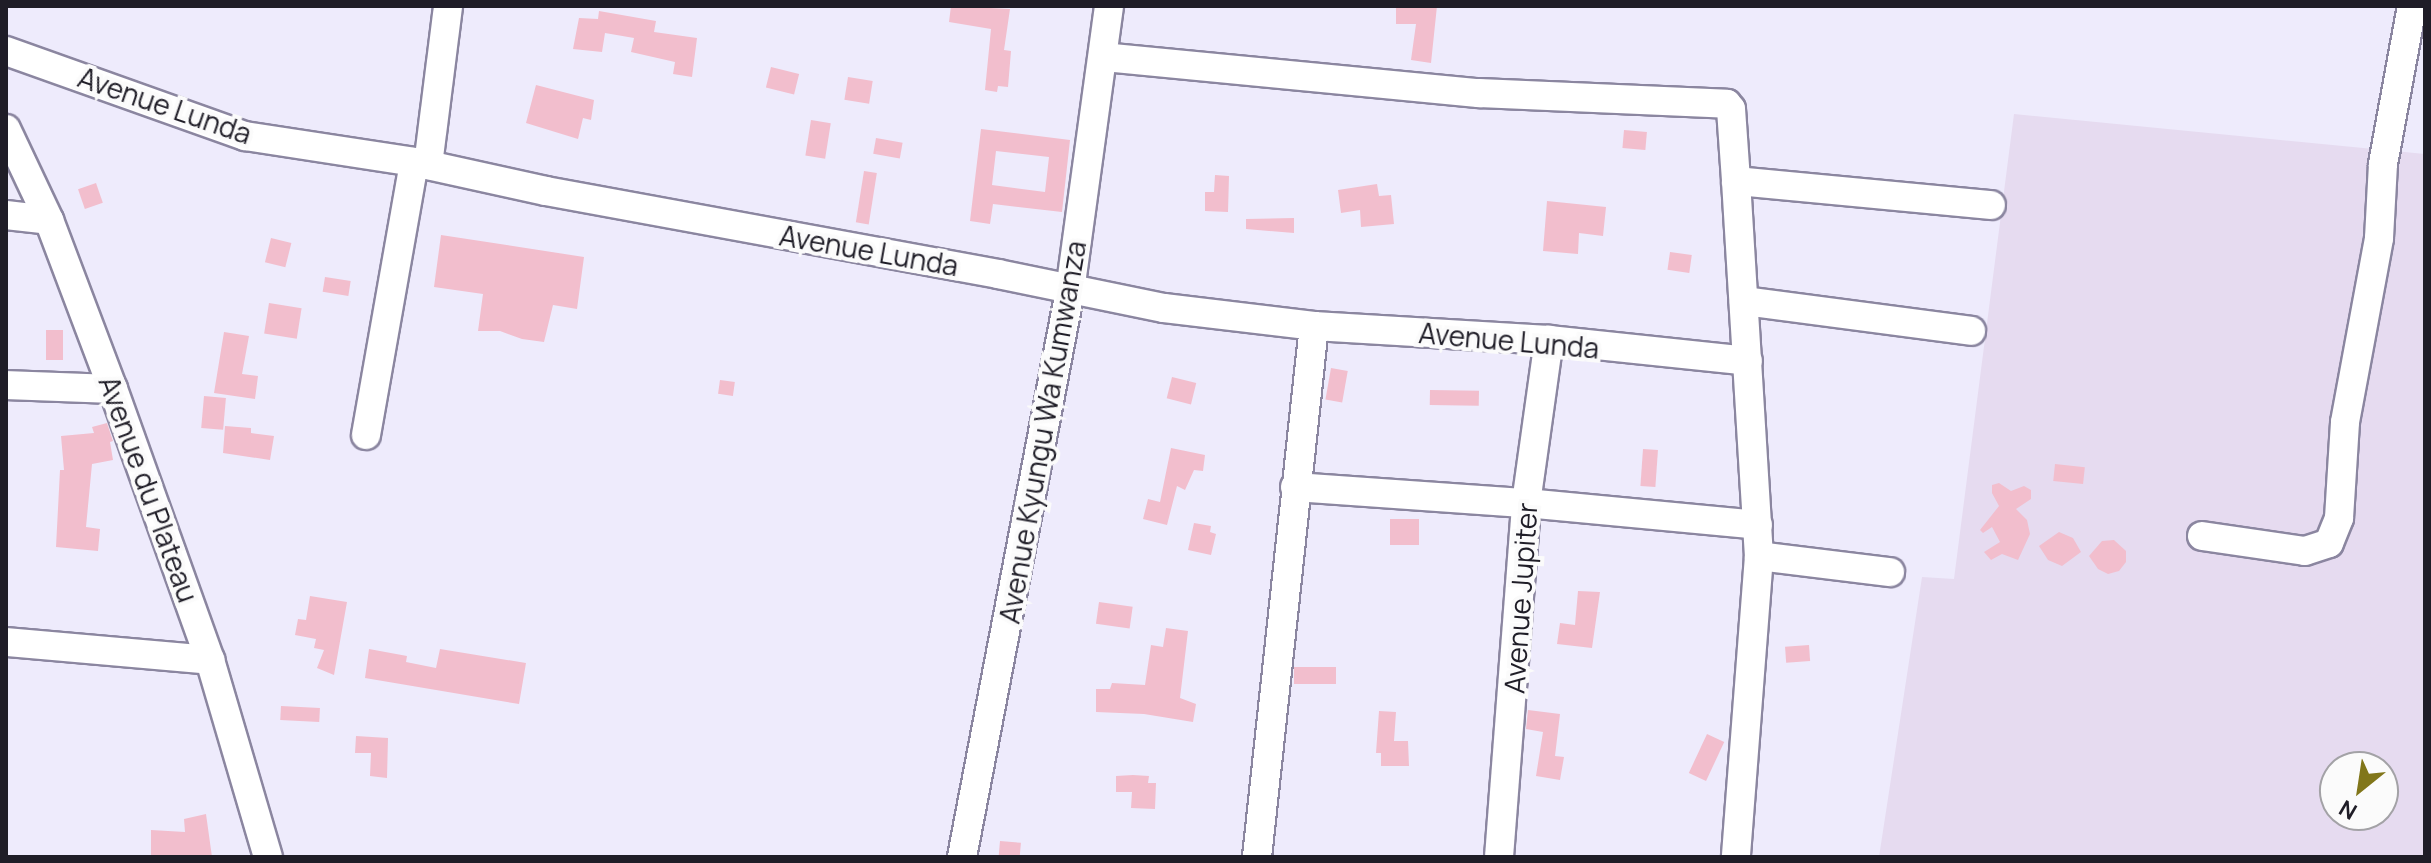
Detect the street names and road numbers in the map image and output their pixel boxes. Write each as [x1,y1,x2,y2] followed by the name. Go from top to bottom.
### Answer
[74,60,256,150] street label: Avenue Lunda
[777,218,961,282] street label: Avenue Lunda
[992,238,1092,626] street label: Avenue Kyungu Wa Kumwanza
[1417,315,1601,365] street label: Avenue Lunda
[92,371,206,607] street label: Avenue du Plateau
[1497,501,1543,695] street label: Avenue Jupiter

